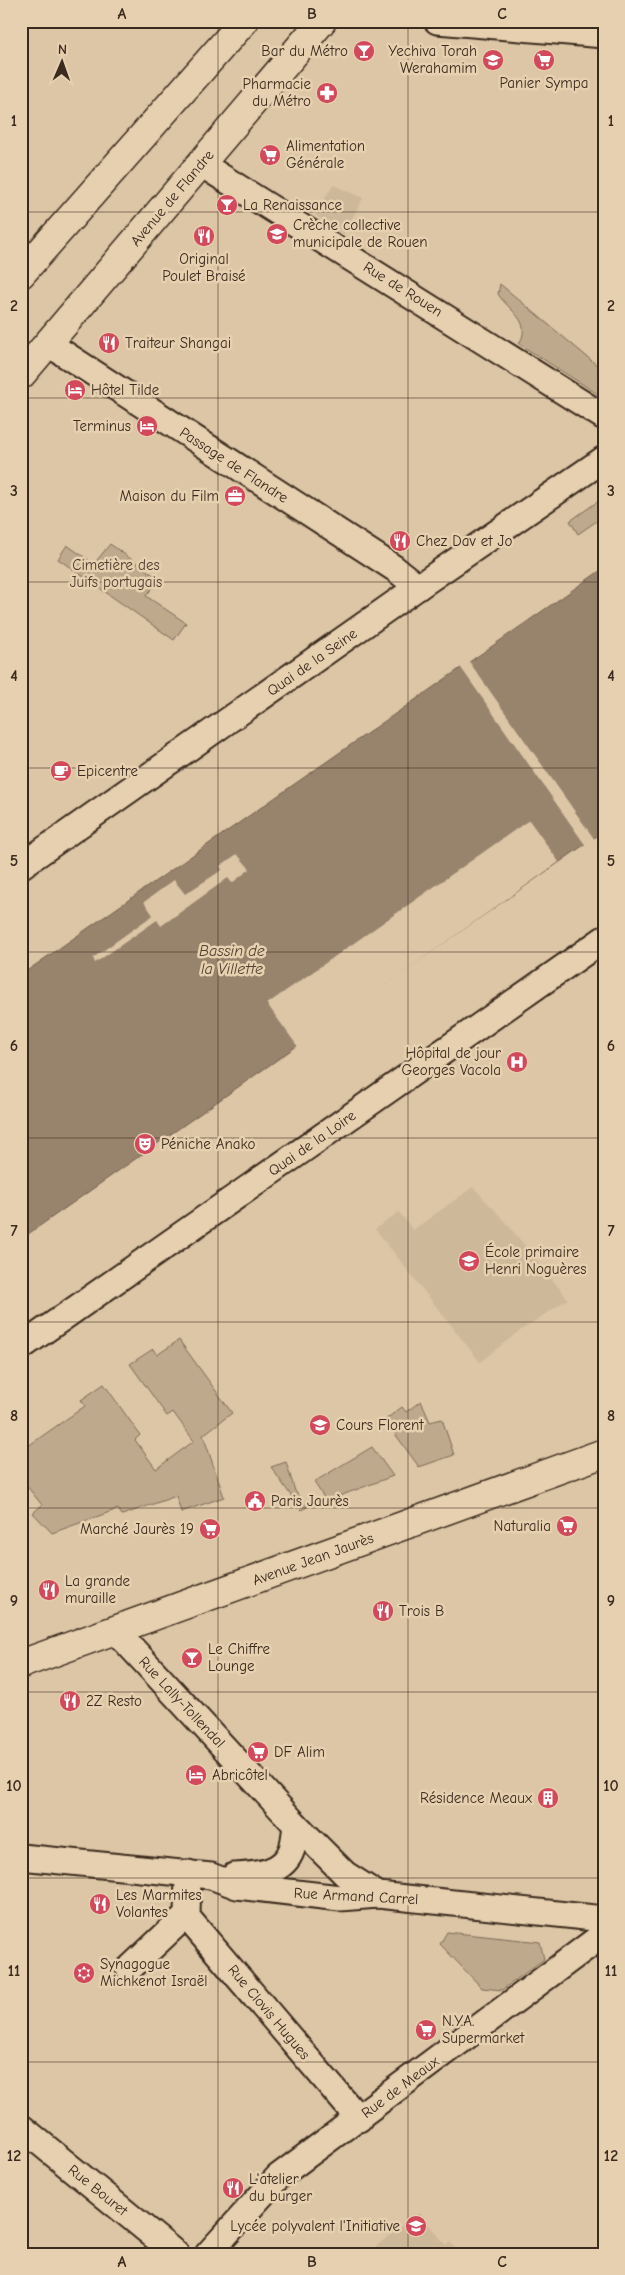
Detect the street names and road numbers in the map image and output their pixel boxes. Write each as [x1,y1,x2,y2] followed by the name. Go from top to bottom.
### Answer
[126,146,218,250] street label: Avenue de Flandre
[360,258,446,320] street label: Rue de Rouen
[176,423,292,507] street label: Passage de Flandre
[263,624,361,700] street label: Quai de la Seine
[265,1106,360,1180] street label: Quai de la Loire
[250,1529,376,1589] street label: Avenue Jean Jaurès
[135,1653,229,1751] street label: Rue Lally-Tollendal
[293,1884,419,1908] street label: Rue Armand Carrel
[224,1961,314,2063] street label: Rue Clovis Hugues
[358,2052,443,2122] street label: Rue de Meaux
[65,2161,132,2220] street label: Rue Bouret

